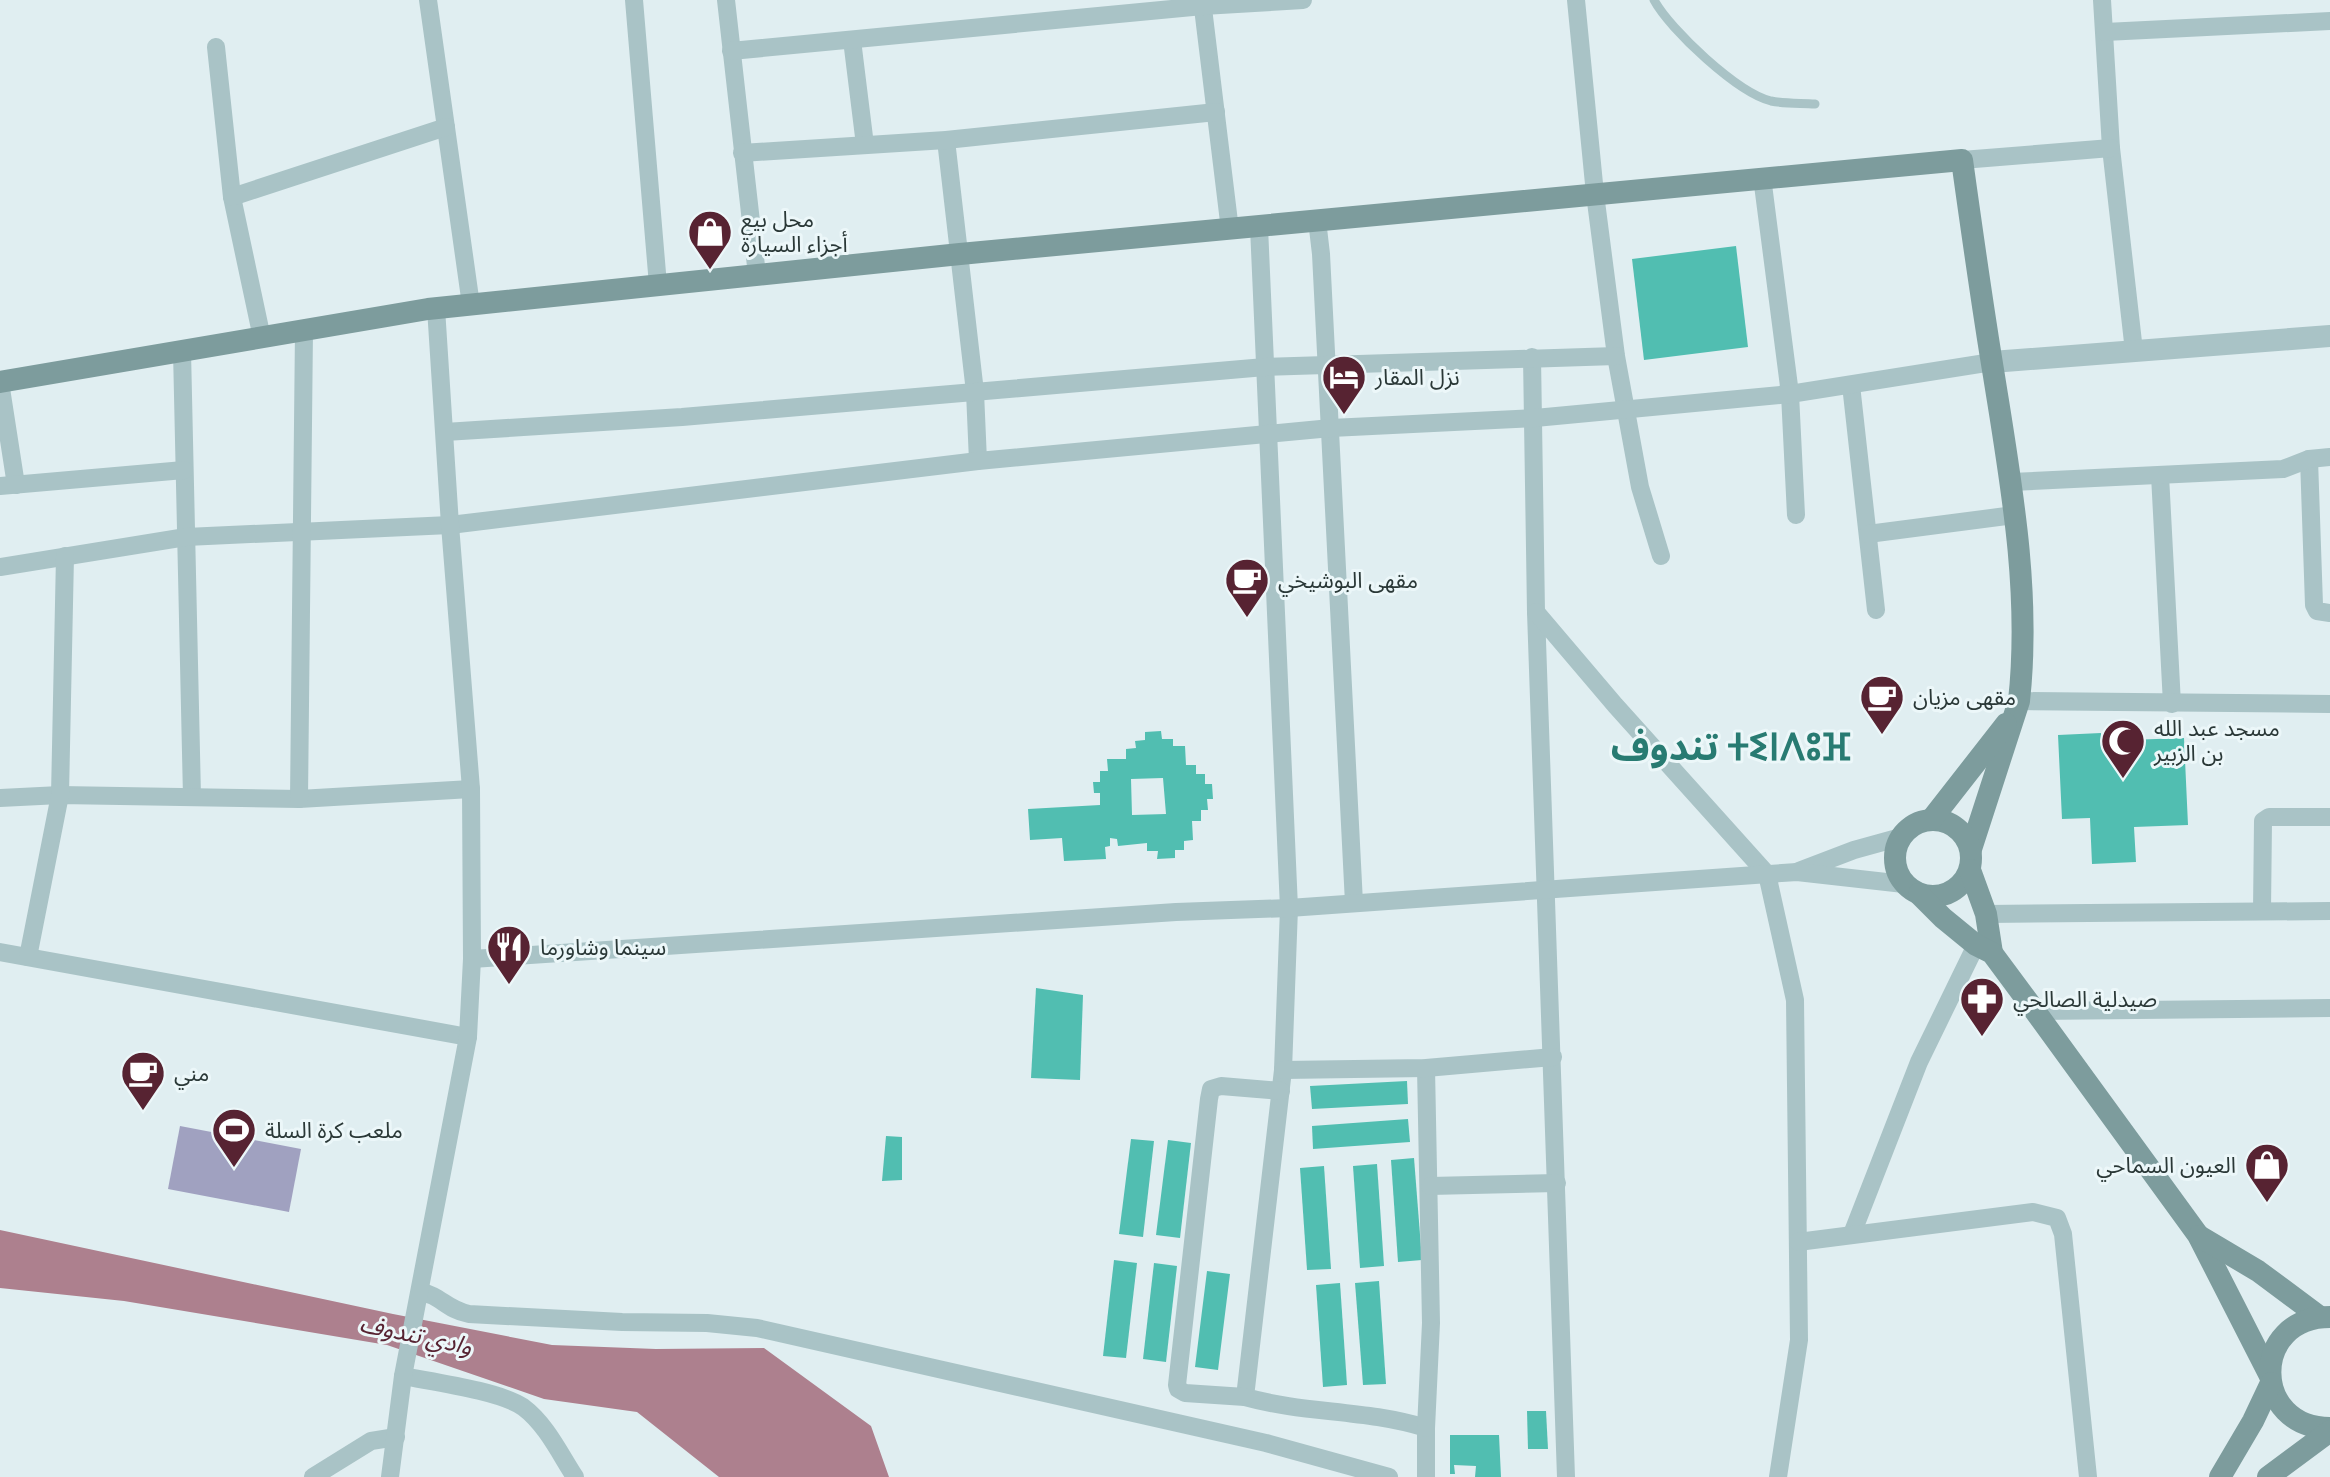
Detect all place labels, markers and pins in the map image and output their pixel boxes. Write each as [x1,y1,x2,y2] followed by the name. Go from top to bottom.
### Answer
[741,205,848,258] place label: محل بيع أجزاء السيارة
[686,208,734,271] shop icon: محل بيع أجزاء السيارة
[1320,353,1368,416] hotel icon: نزل المقار
[1374,363,1460,391] place label: نزل المقار
[1223,556,1271,619] cafe icon: مقهى البوشيخي
[1278,566,1418,597] place label: مقهى البوشيخي
[1858,673,1906,736] cafe icon: مقهى مزيان
[1913,683,2016,710] place label: مقهى مزيان
[2153,714,2280,766] place label: مسجد عبد الله بن الزبير
[2099,717,2147,780] mosque icon: مسجد عبد الله بن الزبير
[485,923,533,986] restaurant icon: سينما وشاورما
[540,933,666,961] place label: سينما وشاورما
[1958,975,2006,1038] pharmacy icon: صيدلية الصالحي
[2013,985,2157,1016] place label: صيدلية الصالحي
[119,1049,167,1112] cafe icon: مني
[174,1059,209,1090] place label: مني
[210,1106,258,1169] sports icon: ملعب كرة السلة
[265,1116,403,1143] place label: ملعب كرة السلة
[2243,1141,2291,1204] shop icon: العيون السماحي
[2096,1151,2236,1182] place label: العيون السماحي

